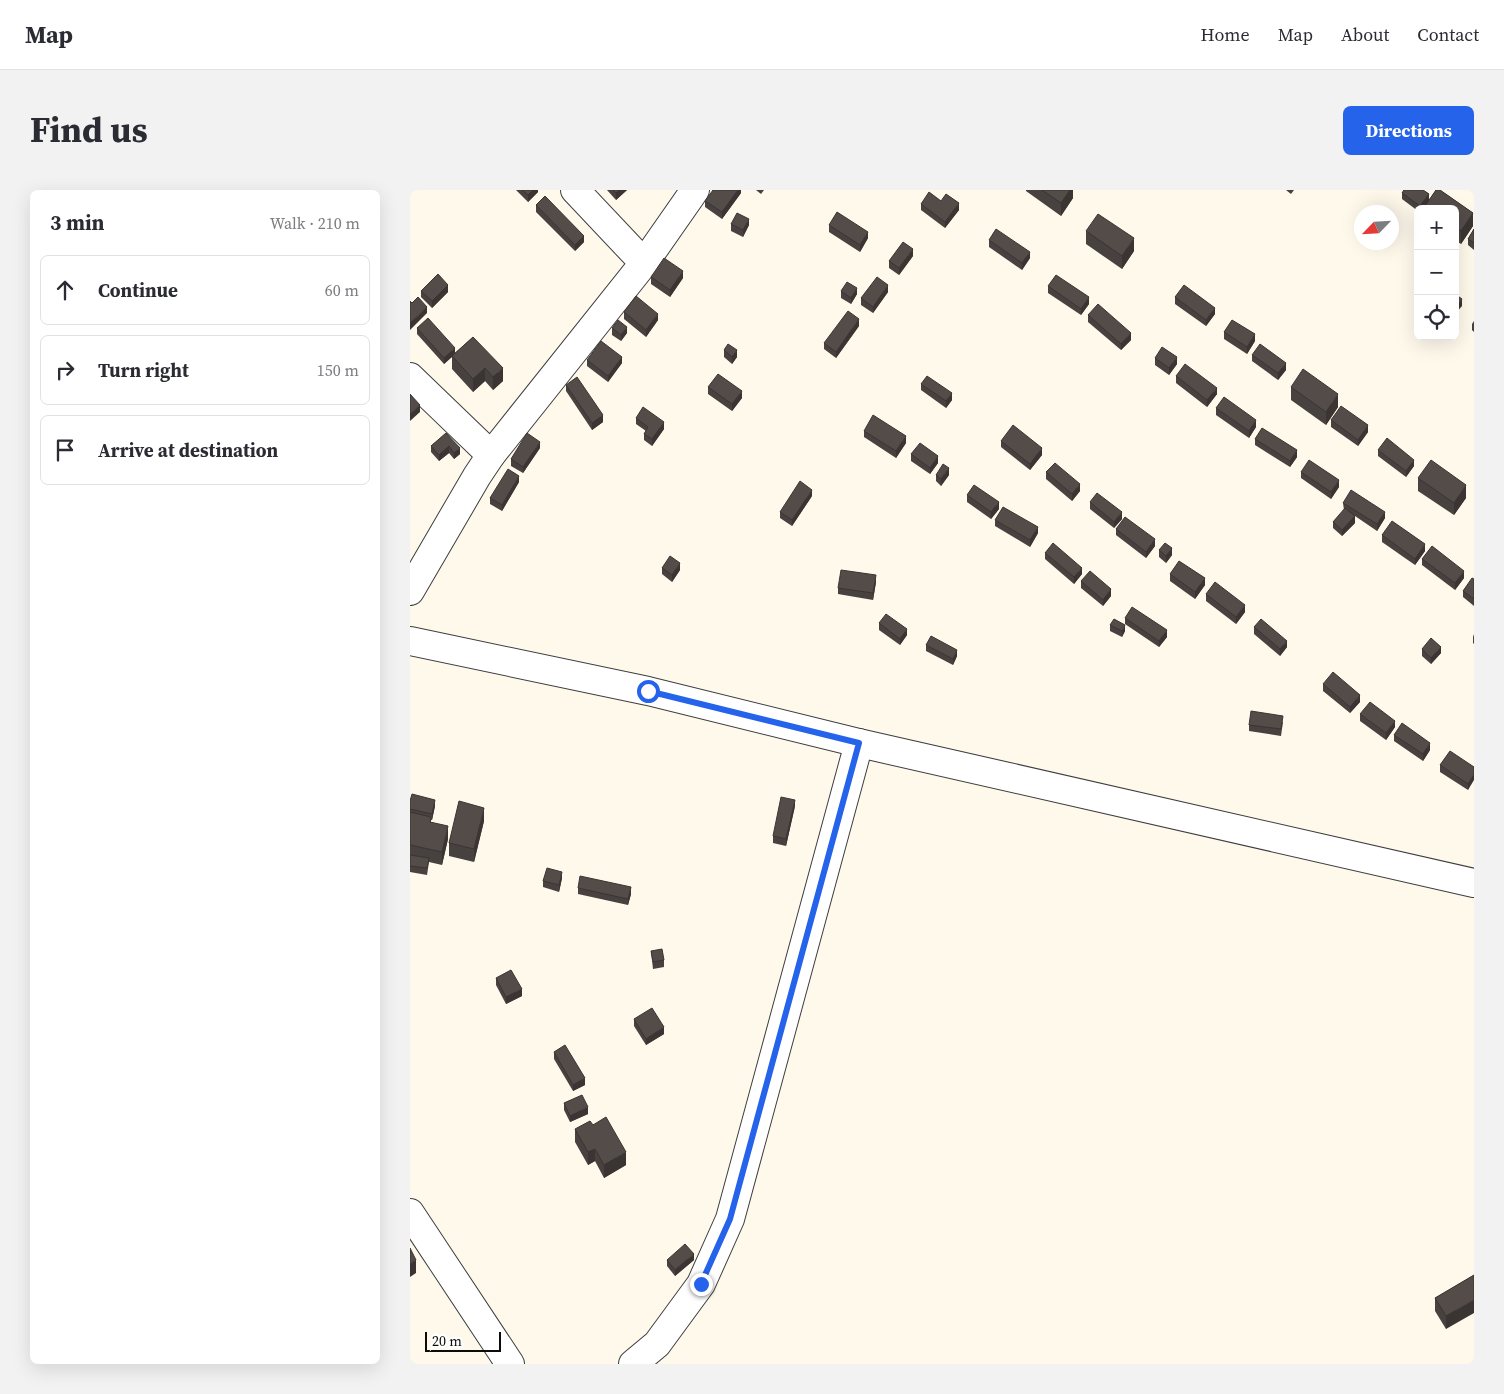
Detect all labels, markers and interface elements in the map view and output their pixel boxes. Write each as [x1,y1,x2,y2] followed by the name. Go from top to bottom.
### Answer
[25,18,73,51] text: Map
[1201,22,1250,47] text: Home
[1278,22,1313,47] text: Map
[1341,22,1389,47] text: About
[1417,22,1479,47] text: Contact
[30,106,148,154] text: Find us
[1343,106,1474,155] button: Directions
[1354,205,1399,250] north arrow
[1414,205,1459,340] map controls
[1414,205,1459,250] button: +
[50,208,105,237] text: 3 min
[270,212,360,234] text: Walk · 210 m
[1414,250,1459,295] button: −
[51,276,79,304] icon: ahead
[98,277,178,303] text: Continue
[325,279,359,301] text: 60 m
[1414,295,1459,340] button: locate
[51,356,79,384] icon: right
[98,357,189,383] text: Turn right
[317,359,359,381] text: 150 m
[51,436,79,464] icon: arrive
[98,437,278,463] text: Arrive at destination
[637,680,660,703] route start
[690,1273,713,1296] route end
[425,1329,501,1352] scale bar
[432,1331,462,1351] text: 20 m

